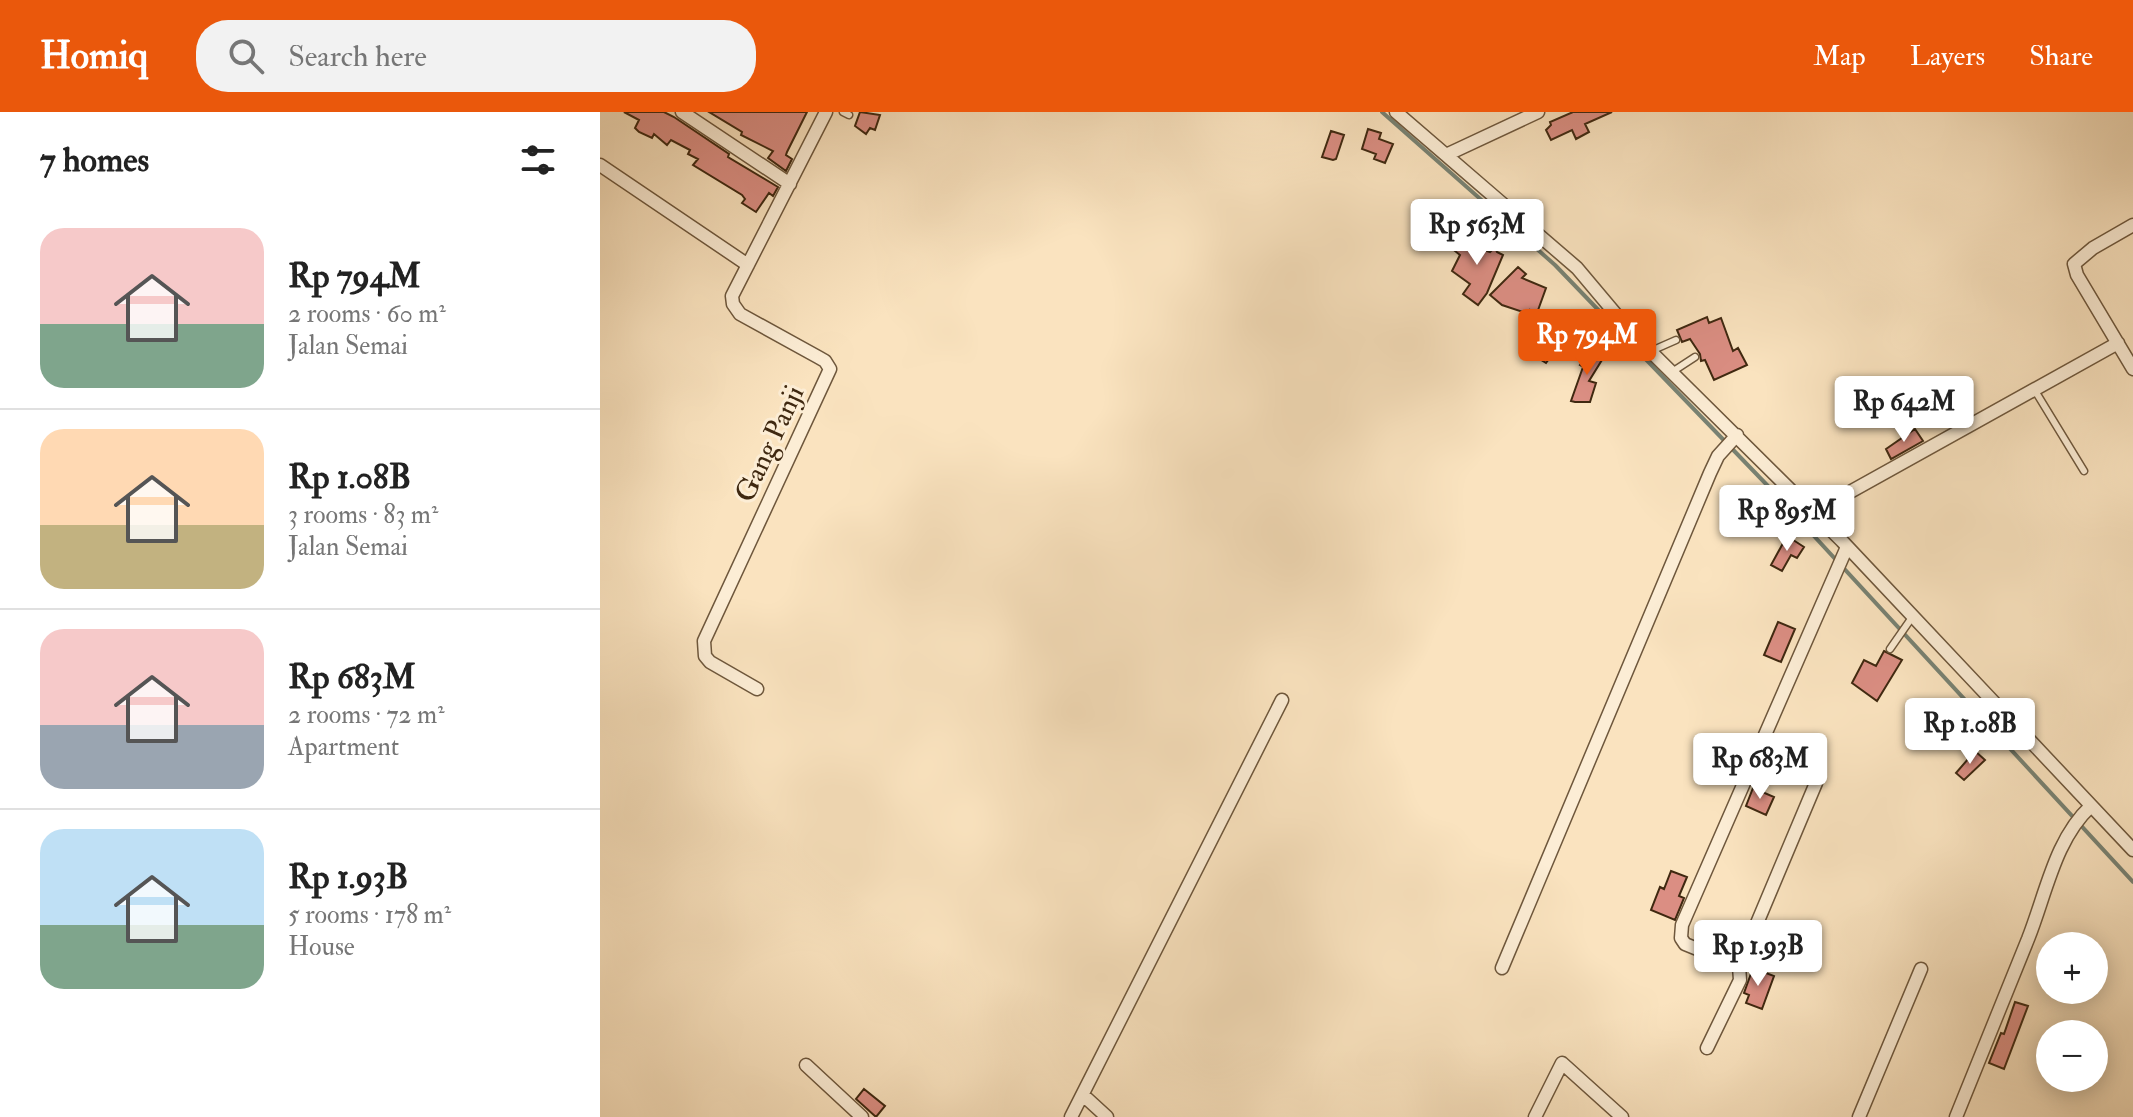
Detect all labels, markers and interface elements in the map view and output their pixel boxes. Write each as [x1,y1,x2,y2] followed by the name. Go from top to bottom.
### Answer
[196,20,756,92] search box
[40,32,148,80] text: Homiq
[224,34,268,78] icon: search
[288,38,427,75] text: Search here
[1813,39,1866,74] text: Map
[1910,39,1985,74] text: Layers
[2029,39,2093,74] text: Share
[516,138,560,182] icon: filters
[40,139,149,182] text: 7 homes
[1403,199,1551,267] pin: Rp 563M
[1429,209,1525,241] text: Rp 563M
[288,255,421,298] text: Rp 794M
[104,260,200,356] icon: home
[288,298,446,330] text: 2 rooms · 60 m²
[1513,309,1661,377] pin: Rp 794M
[1536,319,1638,351] text: Rp 794M
[288,330,408,362] text: Jalan Semai
[1830,376,1978,444] pin: Rp 642M
[728,380,812,508] street label: Gang Panji
[1853,386,1955,418] text: Rp 642M
[288,456,411,499] text: Rp 1.08B
[104,461,200,557] icon: home
[1713,485,1861,553] pin: Rp 895M
[1737,495,1837,527] text: Rp 895M
[288,499,438,531] text: 3 rooms · 83 m²
[288,531,408,563] text: Jalan Semai
[288,656,416,699] text: Rp 683M
[104,661,200,757] icon: home
[1887,698,2053,766] pin: Rp 1.08B
[288,699,445,731] text: 2 rooms · 72 m²
[1923,708,2017,740] text: Rp 1.08B
[288,731,399,763] text: Apartment
[1686,733,1834,801] pin: Rp 683M
[1711,743,1809,775] text: Rp 683M
[288,856,408,899] text: Rp 1.93B
[104,861,200,957] icon: home
[288,899,451,931] text: 5 rooms · 178 m²
[1675,920,1841,988] pin: Rp 1.93B
[1712,930,1804,962] text: Rp 1.93B
[288,931,355,963] text: House
[2036,932,2108,1092] map controls
[2036,932,2108,1004] button: +
[2036,1020,2108,1092] button: −

